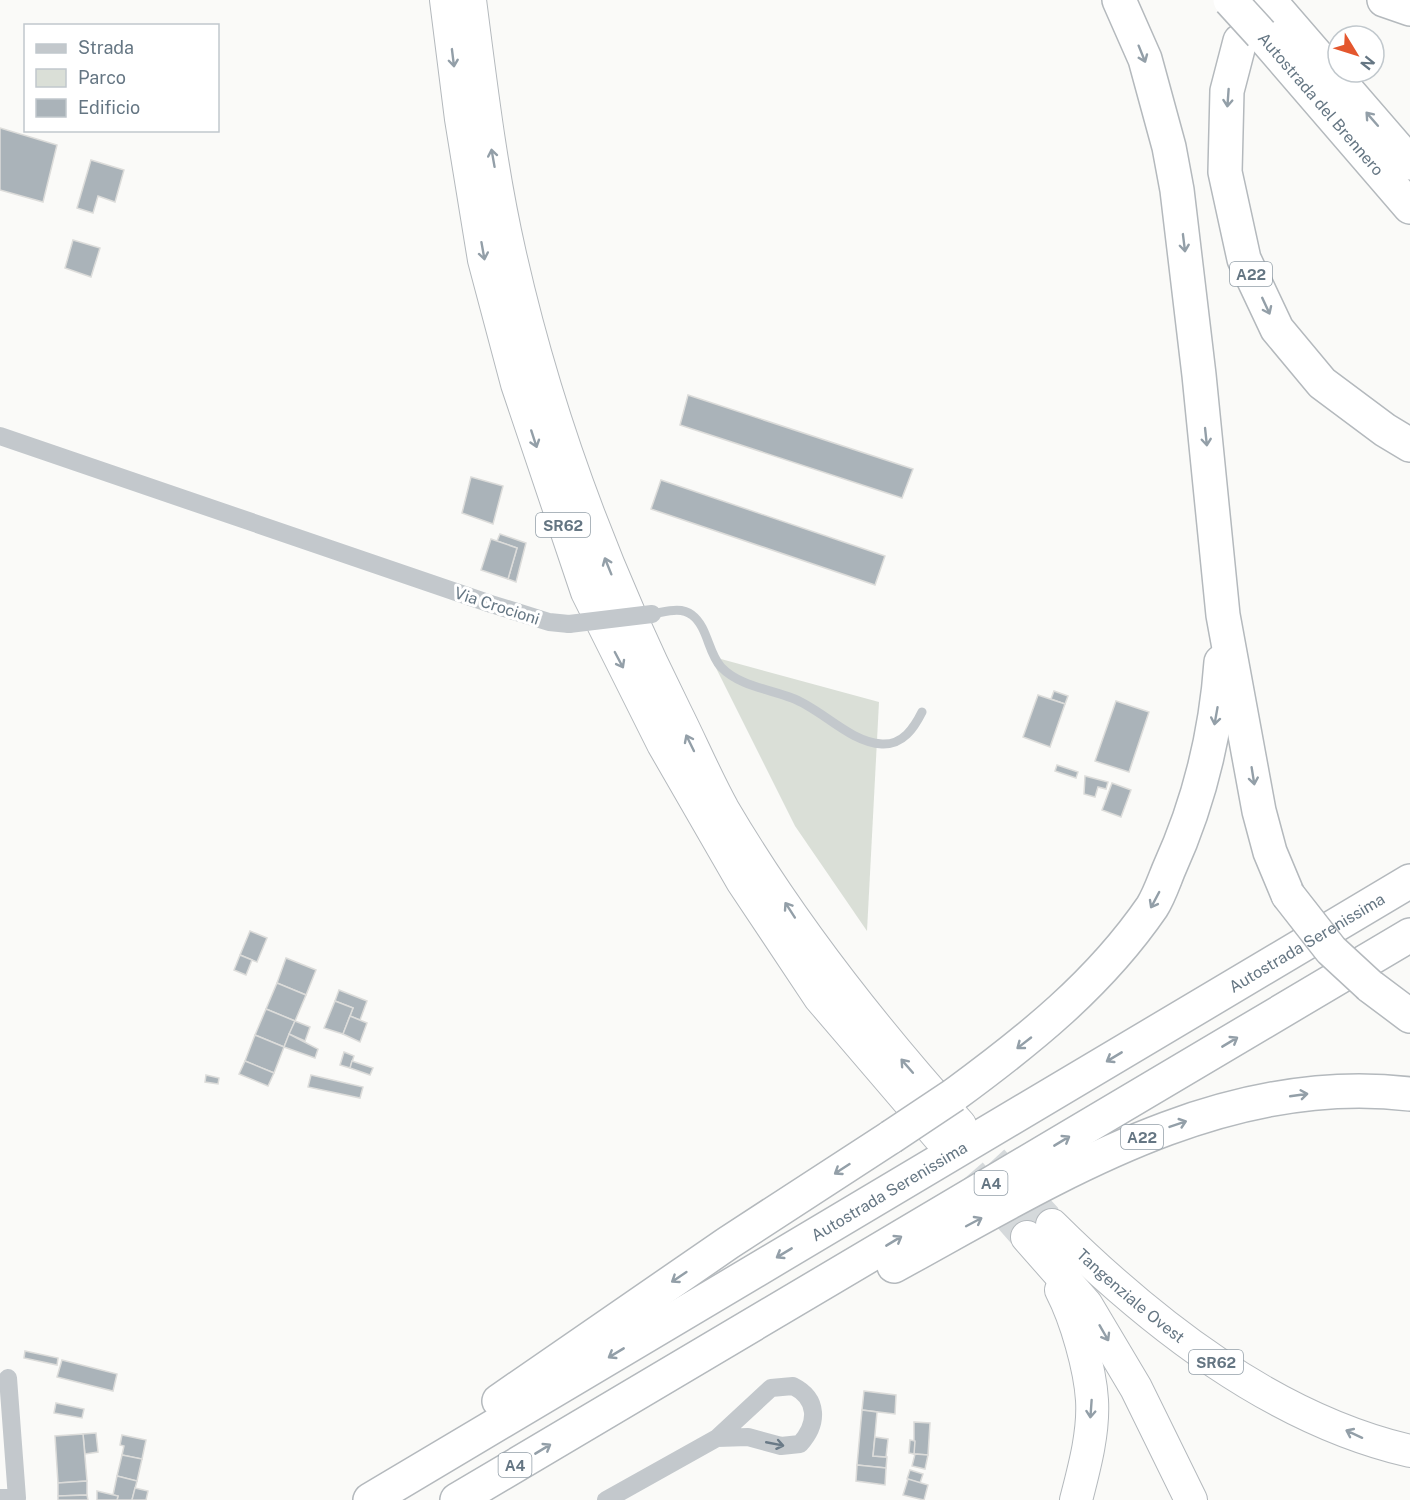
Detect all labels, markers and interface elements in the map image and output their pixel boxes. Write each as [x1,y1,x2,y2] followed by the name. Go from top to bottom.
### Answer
[24,24,219,132] legend
[1326,24,1386,84] north arrow
[1254,28,1388,179] street label: Autostrada del Brennero
[78,37,134,58] text: Strada
[1137,44,1148,62] one-way arrow
[448,48,459,67] one-way arrow
[1356,52,1379,74] text: N
[78,67,126,88] text: Parco
[1222,87,1233,107] one-way arrow
[78,97,140,118] text: Edificio
[1365,112,1379,127] one-way arrow
[487,149,498,168] one-way arrow
[1178,233,1189,253] one-way arrow
[478,240,489,260] one-way arrow
[1230,262,1272,286] road number: A22
[1261,297,1273,315] one-way arrow
[1201,427,1212,447] one-way arrow
[530,429,541,448] one-way arrow
[536,513,590,537] road number: SR62
[602,557,613,576] one-way arrow
[452,583,542,629] street label: Via Crocioni
[614,650,625,668] one-way arrow
[1210,705,1221,725] one-way arrow
[684,734,696,752] one-way arrow
[1248,766,1259,785] one-way arrow
[1225,889,1388,996] street label: Autostrada Serenissima
[1149,890,1160,908] one-way arrow
[783,902,795,919] one-way arrow
[1221,1035,1238,1047] one-way arrow
[1016,1036,1032,1049] one-way arrow
[1106,1051,1123,1063] one-way arrow
[900,1059,914,1074] one-way arrow
[1288,1089,1308,1100] one-way arrow
[1168,1118,1187,1129] one-way arrow
[1121,1125,1163,1149] road number: A22
[1053,1135,1070,1147] one-way arrow
[808,1137,970,1245] street label: Autostrada Serenissima
[833,1162,850,1175] one-way arrow
[974,1171,1008,1195] road number: A4
[965,1216,983,1227] one-way arrow
[885,1234,902,1246] one-way arrow
[1073,1245,1189,1347] street label: Tangenziale Ovest
[776,1248,793,1260] one-way arrow
[671,1270,688,1283] one-way arrow
[1098,1324,1110,1341] one-way arrow
[608,1348,625,1360] one-way arrow
[1189,1350,1243,1374] road number: SR62
[1085,1398,1096,1418] one-way arrow
[1346,1428,1364,1440] one-way arrow
[765,1439,784,1450] one-way arrow
[534,1442,551,1454] one-way arrow
[498,1453,532,1477] road number: A4

